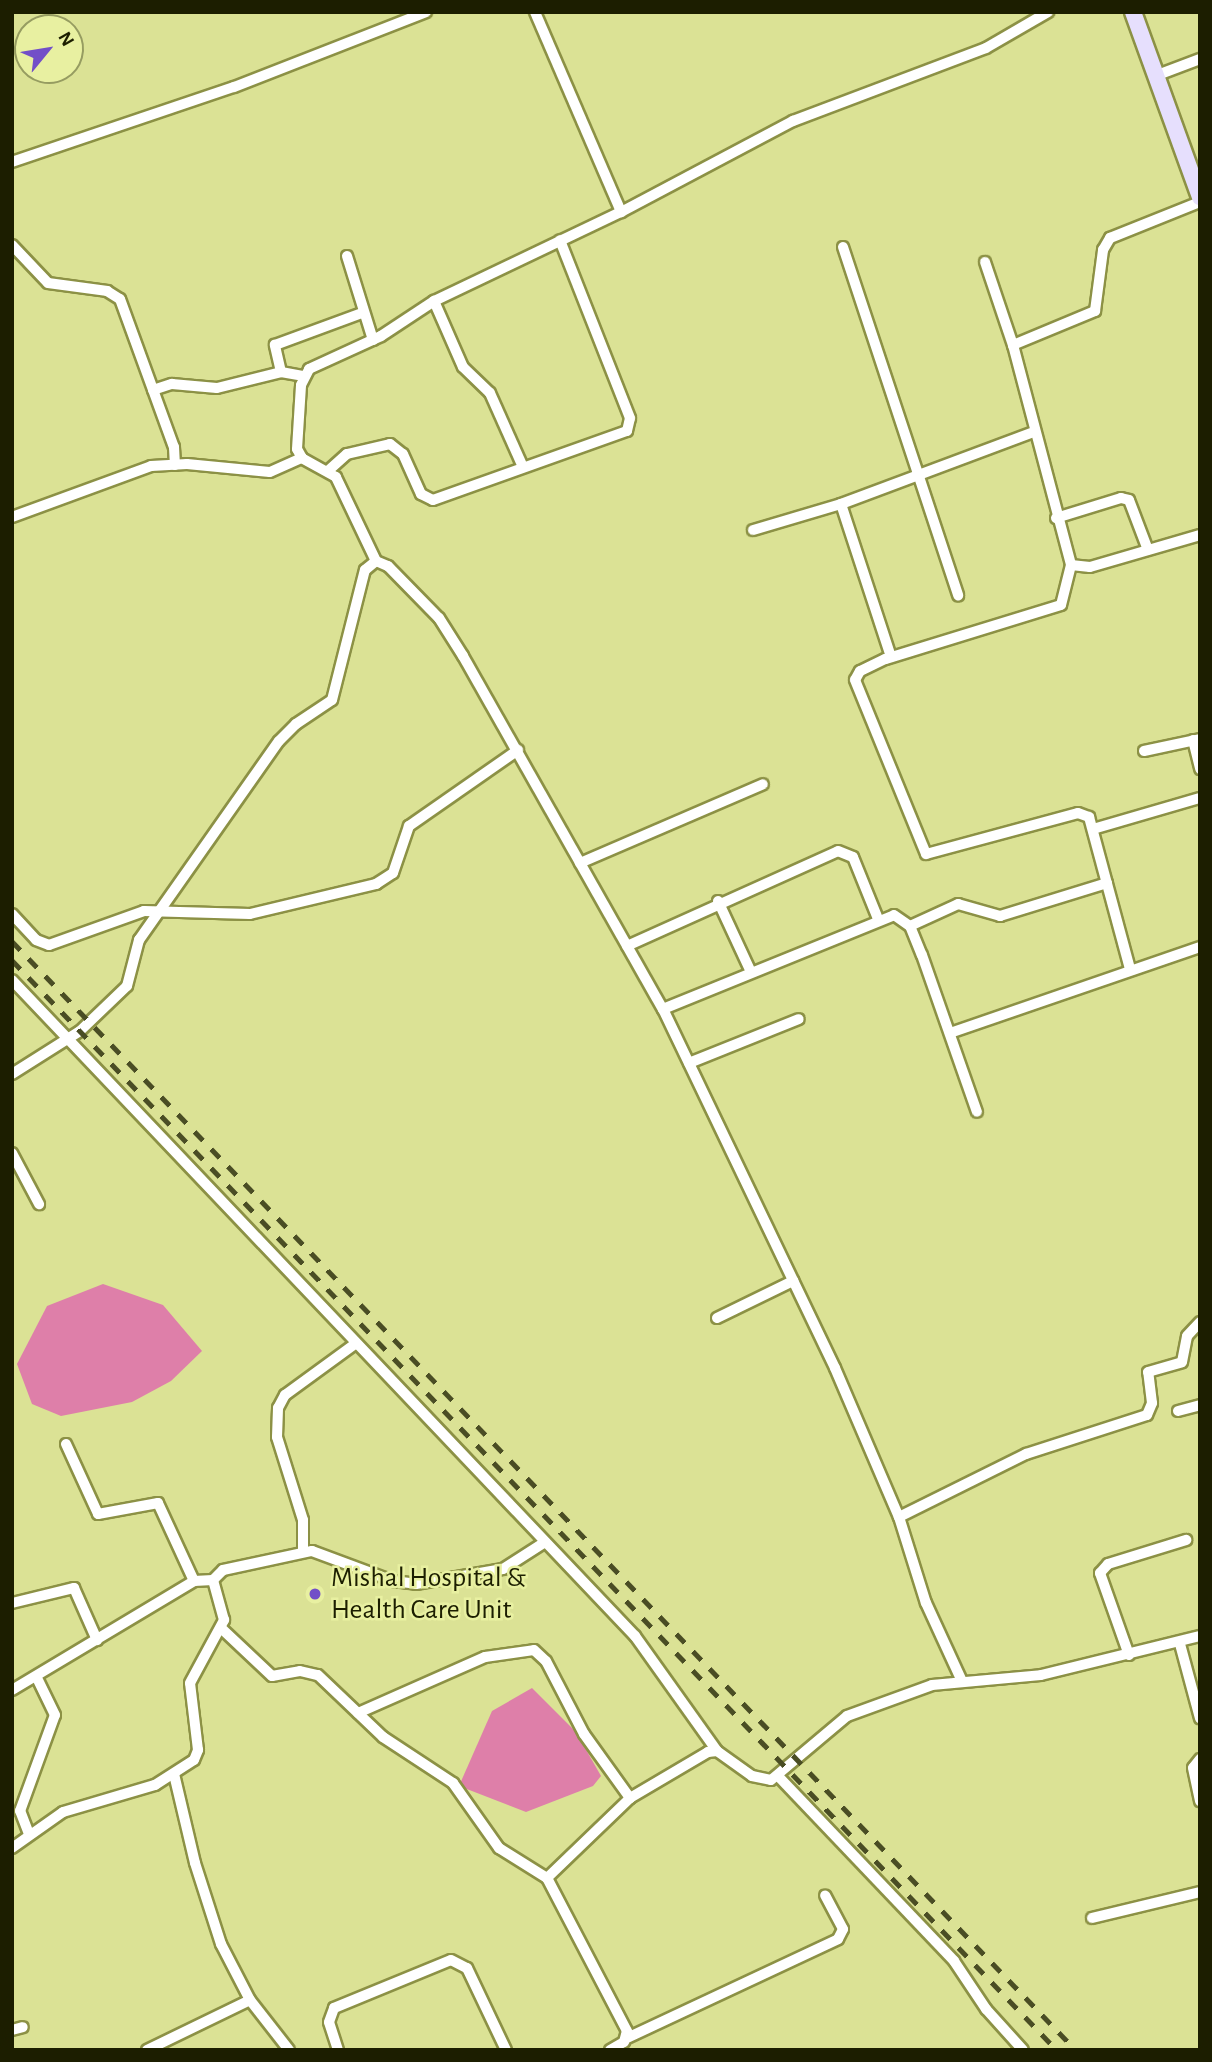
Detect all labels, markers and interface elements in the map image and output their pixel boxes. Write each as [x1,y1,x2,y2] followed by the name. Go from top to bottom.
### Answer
[14,14,84,84] north arrow
[54,29,77,50] text: N
[331,1561,526,1627] place label: Mishal Hospital & Health Care Unit
[305,1584,325,1604] marker: Mishal Hospital & Health Care Unit

